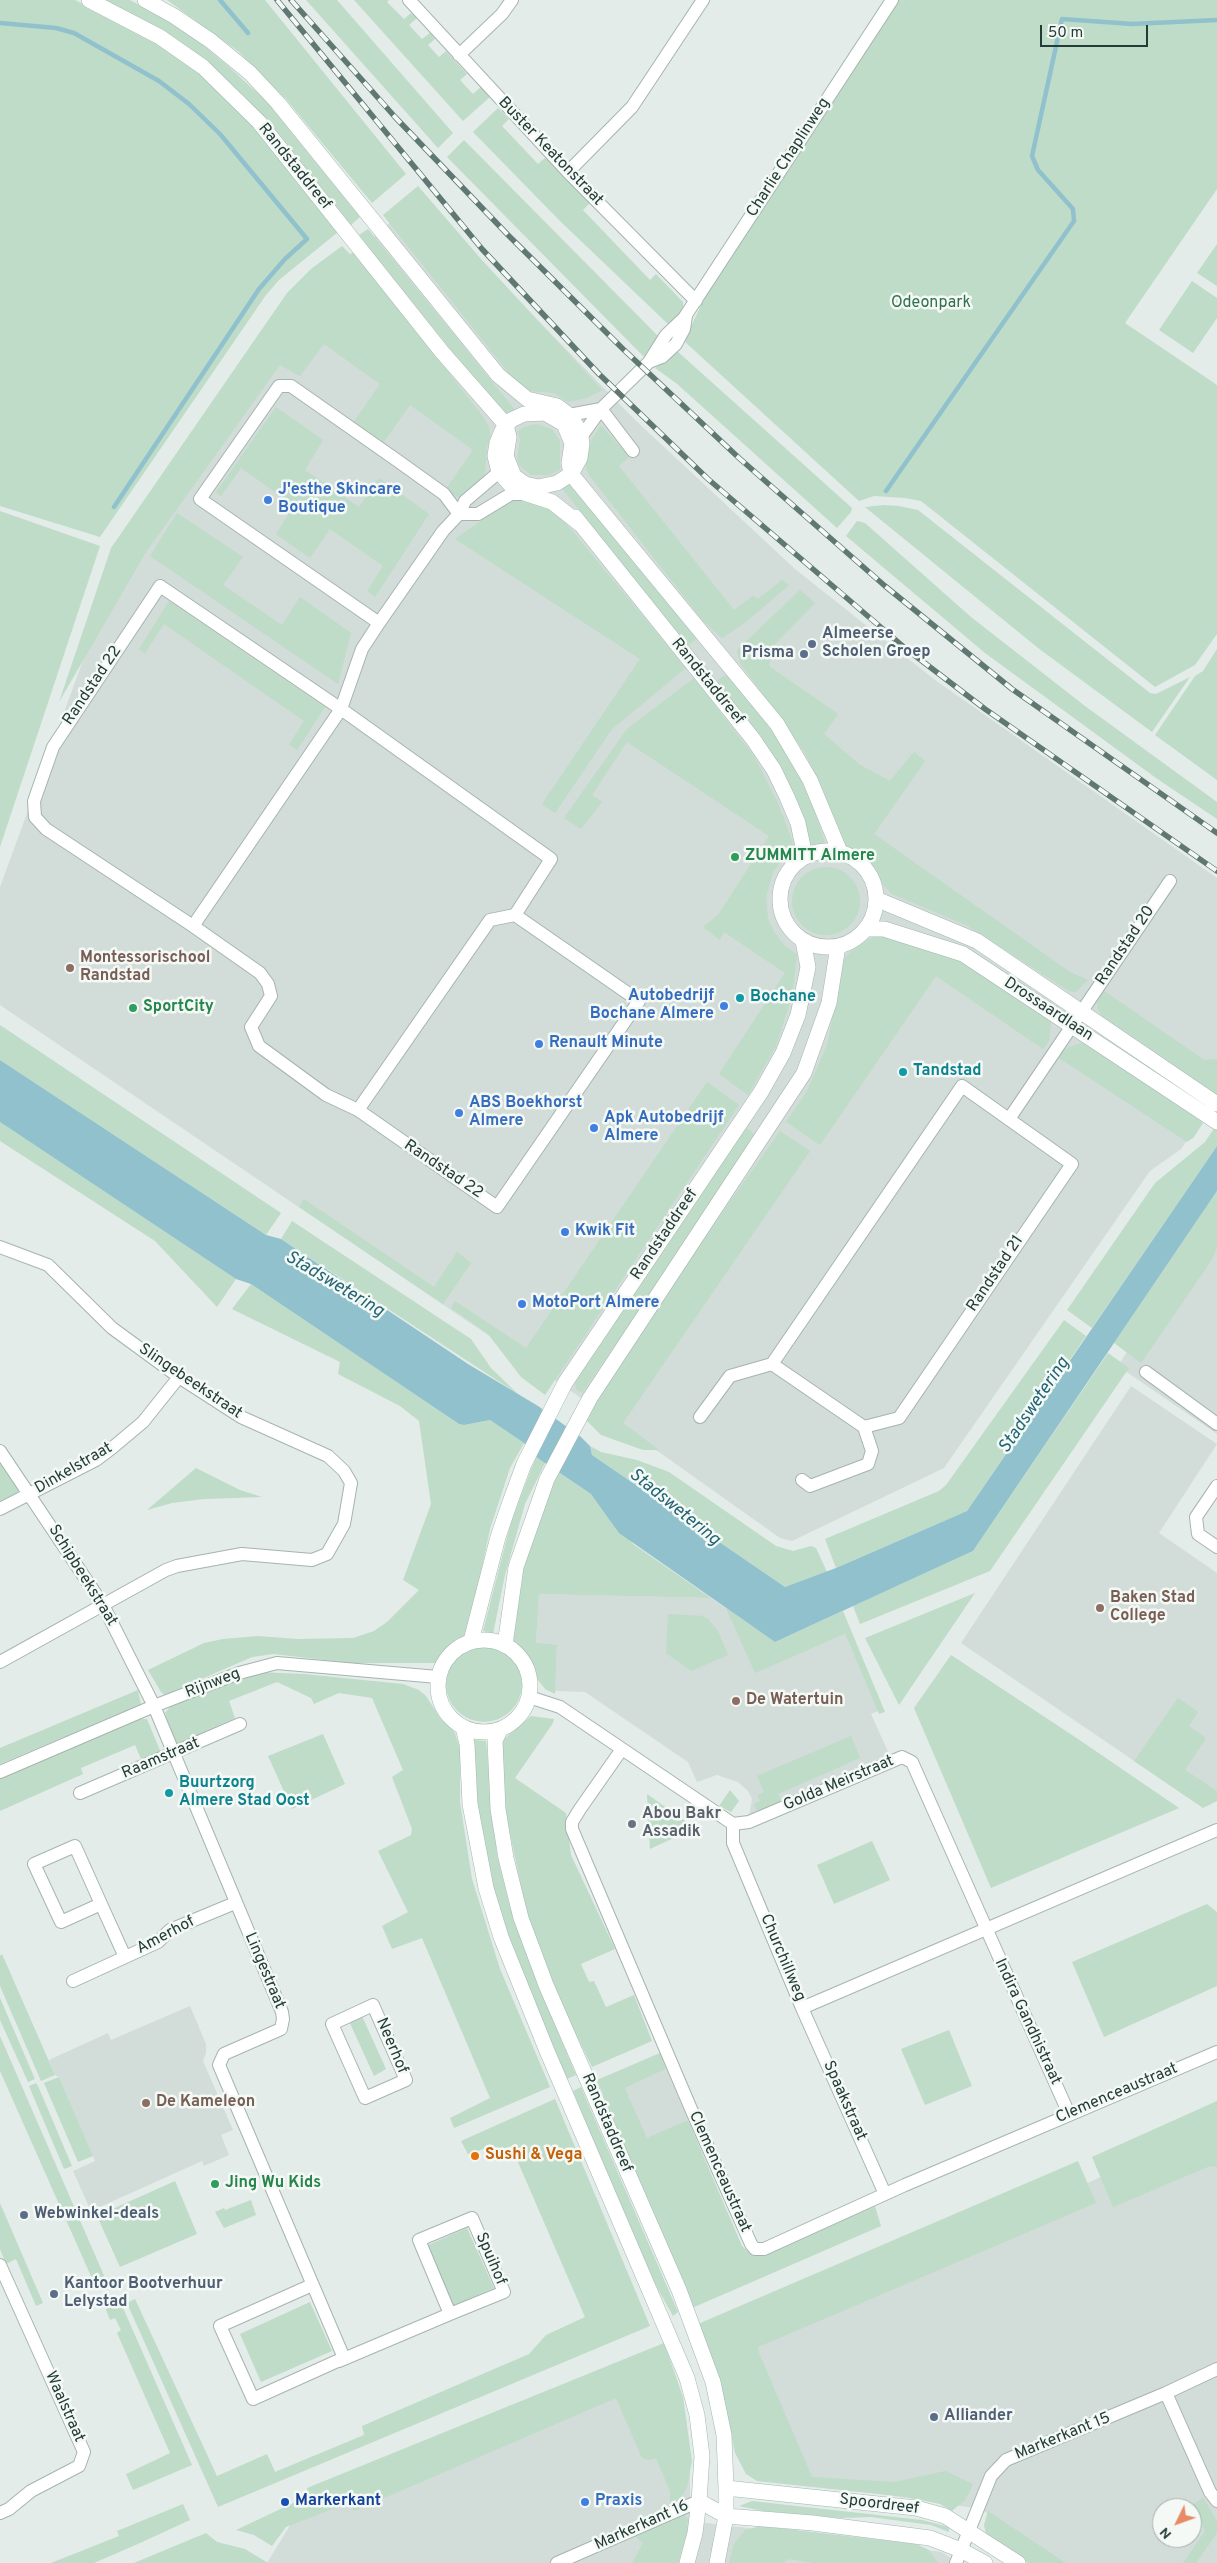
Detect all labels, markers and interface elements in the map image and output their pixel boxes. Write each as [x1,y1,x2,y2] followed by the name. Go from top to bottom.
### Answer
[1042,15,1150,47] scale bar
[1048,24,1083,43] text: 50 m
[493,94,607,210] street label: Buster Keatonstraat
[743,95,835,221] street label: Charlie Chaplinweg
[253,120,335,214] street label: Randstaddreef
[891,294,971,314] park label: Odeonpark
[278,481,401,519] place label: J'esthe Skincare Boutique
[262,494,274,506] marker: J'esthe Skincare Boutique
[822,625,930,663] place label: Almeerse Scholen Groep
[666,635,748,729] street label: Randstaddreef
[806,638,818,650] marker: Almeerse Scholen Groep
[59,643,127,729] street label: Randstad 22
[742,644,794,664] place label: Prisma
[798,648,810,660] marker: Prisma
[745,847,875,867] place label: ZUMMITT Almere
[729,851,741,863] marker: ZUMMITT Almere
[1092,902,1160,990] street label: Randstad 20
[80,949,211,987] place label: Montessorischool Randstad
[64,962,76,974] marker: Montessorischool Randstad
[1000,974,1096,1046] street label: Drossaardlaan
[590,987,714,1025] place label: Autobedrijf Bochane Almere
[750,988,816,1008] place label: Bochane
[734,992,746,1004] marker: Bochane
[143,998,214,1018] place label: SportCity
[718,1000,730,1012] marker: Autobedrijf Bochane Almere
[127,1002,139,1014] marker: SportCity
[549,1034,663,1054] place label: Renault Minute
[533,1038,545,1050] marker: Renault Minute
[913,1062,981,1082] place label: Tandstad
[897,1066,909,1078] marker: Tandstad
[469,1094,582,1132] place label: ABS Boekhorst Almere
[453,1107,465,1119] marker: ABS Boekhorst Almere
[604,1109,724,1147] place label: Apk Autobedrijf Almere
[588,1122,600,1134] marker: Apk Autobedrijf Almere
[400,1136,486,1204] street label: Randstad 22
[628,1186,702,1284] street label: Randstaddreef
[575,1222,635,1242] place label: Kwik Fit
[559,1226,571,1238] marker: Kwik Fit
[964,1232,1028,1316] street label: Randstad 21
[281,1247,387,1323] water label: Stadswetering
[532,1294,659,1314] place label: MotoPort Almere
[516,1298,528,1310] marker: MotoPort Almere
[135,1340,245,1424] street label: Slingebeekstraat
[995,1354,1075,1458] water label: Stadswetering
[32,1439,116,1499] street label: Dinkelstraat
[624,1465,724,1551] water label: Stadswetering
[43,1522,121,1630] street label: Schipbeekstraat
[1110,1589,1195,1627] place label: Baken Stad College
[1094,1602,1106,1614] marker: Baken Stad College
[183,1665,243,1703] street label: Rijnweg
[746,1691,843,1711] place label: De Watertuin
[730,1695,742,1707] marker: De Watertuin
[119,1734,203,1784] street label: Raamstraat
[781,1752,897,1816] street label: Golda Meirstraat
[179,1774,310,1812] place label: Buurtzorg Almere Stad Oost
[163,1787,175,1799] marker: Buurtzorg Almere Stad Oost
[642,1805,721,1843] place label: Abou Bakr Assadik
[626,1818,638,1830] marker: Abou Bakr Assadik
[755,1911,809,2005] street label: Churchillweg
[134,1913,198,1959] street label: Amerhof
[239,1930,289,2012] street label: Lingestraat
[989,1956,1065,2088] street label: Indira Gandhistraat
[371,2015,411,2077] street label: Neerhof
[818,2058,870,2144] street label: Spaakstraat
[1053,2060,1181,2128] street label: Clemenceaustraat
[577,2071,635,2175] street label: Randstaddreef
[156,2093,255,2113] place label: De Kameleon
[140,2097,152,2109] marker: De Kameleon
[684,2108,754,2236] street label: Clemenceaustraat
[485,2146,582,2166] place label: Sushi & Vega
[469,2150,481,2162] marker: Sushi & Vega
[225,2174,321,2194] place label: Jing Wu Kids
[209,2178,221,2190] marker: Jing Wu Kids
[34,2205,159,2225] place label: Webwinkel-deals
[18,2209,30,2221] marker: Webwinkel-deals
[470,2230,510,2288] street label: Spuihof
[64,2275,223,2313] place label: Kantoor Bootverhuur Lelystad
[48,2288,60,2300] marker: Kantoor Bootverhuur Lelystad
[40,2369,88,2445] street label: Waalstraat
[944,2407,1013,2427] place label: Alliander
[1012,2409,1114,2465] street label: Markerkant 15
[928,2411,940,2423] marker: Alliander
[838,2491,920,2519] street label: Spoordreef
[295,2492,381,2512] place label: Markerkant
[595,2492,642,2512] place label: Praxis
[279,2496,291,2508] marker: Markerkant
[579,2496,591,2508] marker: Praxis
[592,2497,692,2555] street label: Markerkant 16
[1152,2498,1202,2548] north arrow
[1157,2523,1176,2542] text: N

